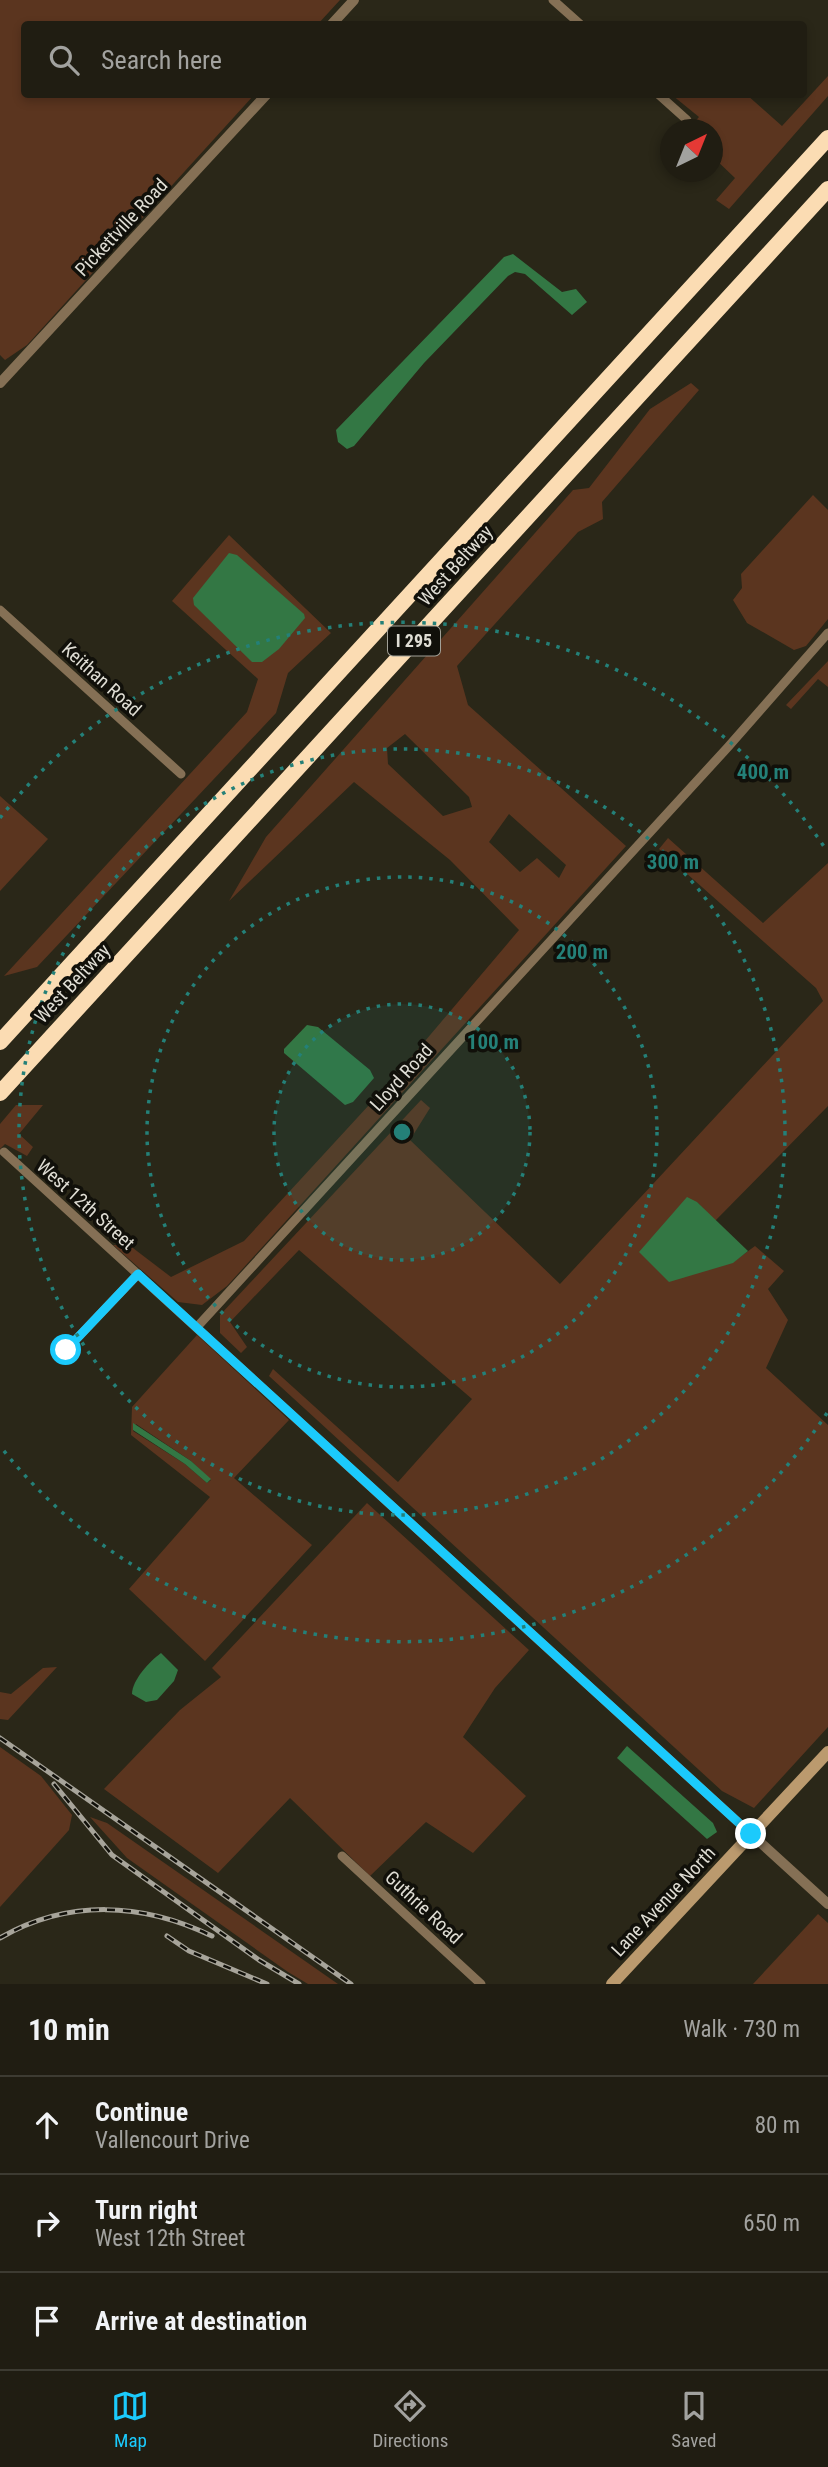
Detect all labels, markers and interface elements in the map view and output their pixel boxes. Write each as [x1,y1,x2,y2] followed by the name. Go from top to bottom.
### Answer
[21,21,807,98] search box
[45,41,83,79] icon: search
[101,45,222,75] text: Search here
[660,119,723,182] north arrow
[70,174,172,281] street label: Pickettville Road
[413,520,498,610] street label: West Beltway
[388,626,440,656] road number: I 295
[57,638,146,721] street label: Keithan Road
[737,760,789,784] text: 400 m
[647,850,699,874] text: 300 m
[30,939,115,1028] street label: West Beltway
[556,940,608,964] text: 200 m
[467,1030,519,1054] text: 100 m
[365,1039,438,1116] street label: Lloyd Road
[390,1120,414,1144] centre of rings
[32,1154,140,1254] street label: West 12th Street
[50,1334,81,1365] route start
[735,1818,766,1849] route end
[607,1842,720,1961] street label: Lane Avenue North
[380,1866,467,1949] street label: Guthrie Road
[28,2012,110,2047] text: 10 min
[683,2016,800,2043] text: Walk · 730 m
[95,2097,188,2127] text: Continue
[28,2106,66,2144] icon: ahead
[755,2112,800,2139] text: 80 m
[95,2127,250,2154] text: Vallencourt Drive
[95,2195,197,2225] text: Turn right
[28,2204,66,2242] icon: right
[743,2210,800,2237] text: 650 m
[95,2225,245,2252] text: West 12th Street
[28,2302,66,2340] icon: arrive
[95,2306,307,2336] text: Arrive at destination
[111,2387,149,2452] tab: Map
[372,2387,448,2452] tab: Directions
[671,2387,717,2452] tab: Saved

